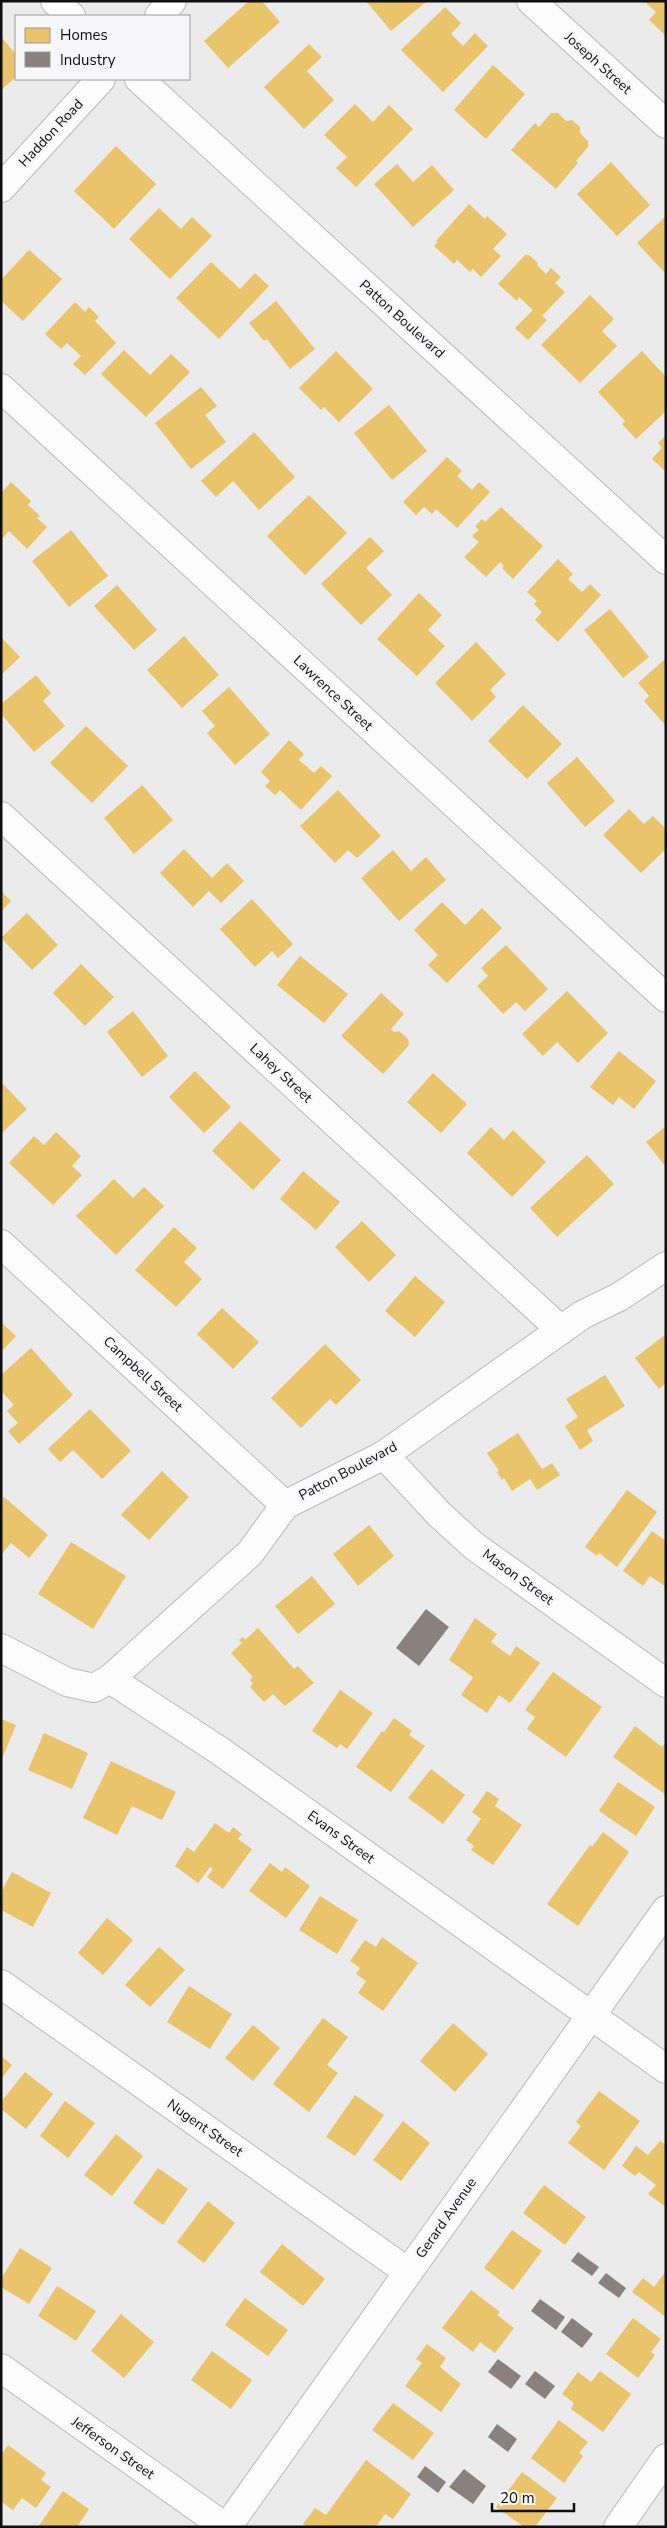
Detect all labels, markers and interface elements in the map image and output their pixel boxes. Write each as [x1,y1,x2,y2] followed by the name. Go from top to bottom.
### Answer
[15,15,190,80] legend
[60,25,108,45] text: Homes
[560,27,636,98] street label: Joseph Street
[60,50,116,70] text: Industry
[15,95,87,171] street label: Haddon Road
[355,275,449,363] street label: Patton Boulevard
[289,651,377,735] street label: Lawrence Street
[246,1039,317,1107] street label: Lahey Street
[99,1332,187,1416] street label: Campbell Street
[295,1437,401,1505] street label: Patton Boulevard
[479,1545,558,1609] street label: Mason Street
[303,1806,379,1868] street label: Evans Street
[163,2095,247,2161] street label: Nugent Street
[411,2174,481,2262] street label: Gerard Avenue
[67,2412,158,2484] street label: Jefferson Street
[492,2480,574,2512] scale bar
[500,2488,535,2508] text: 20 m

